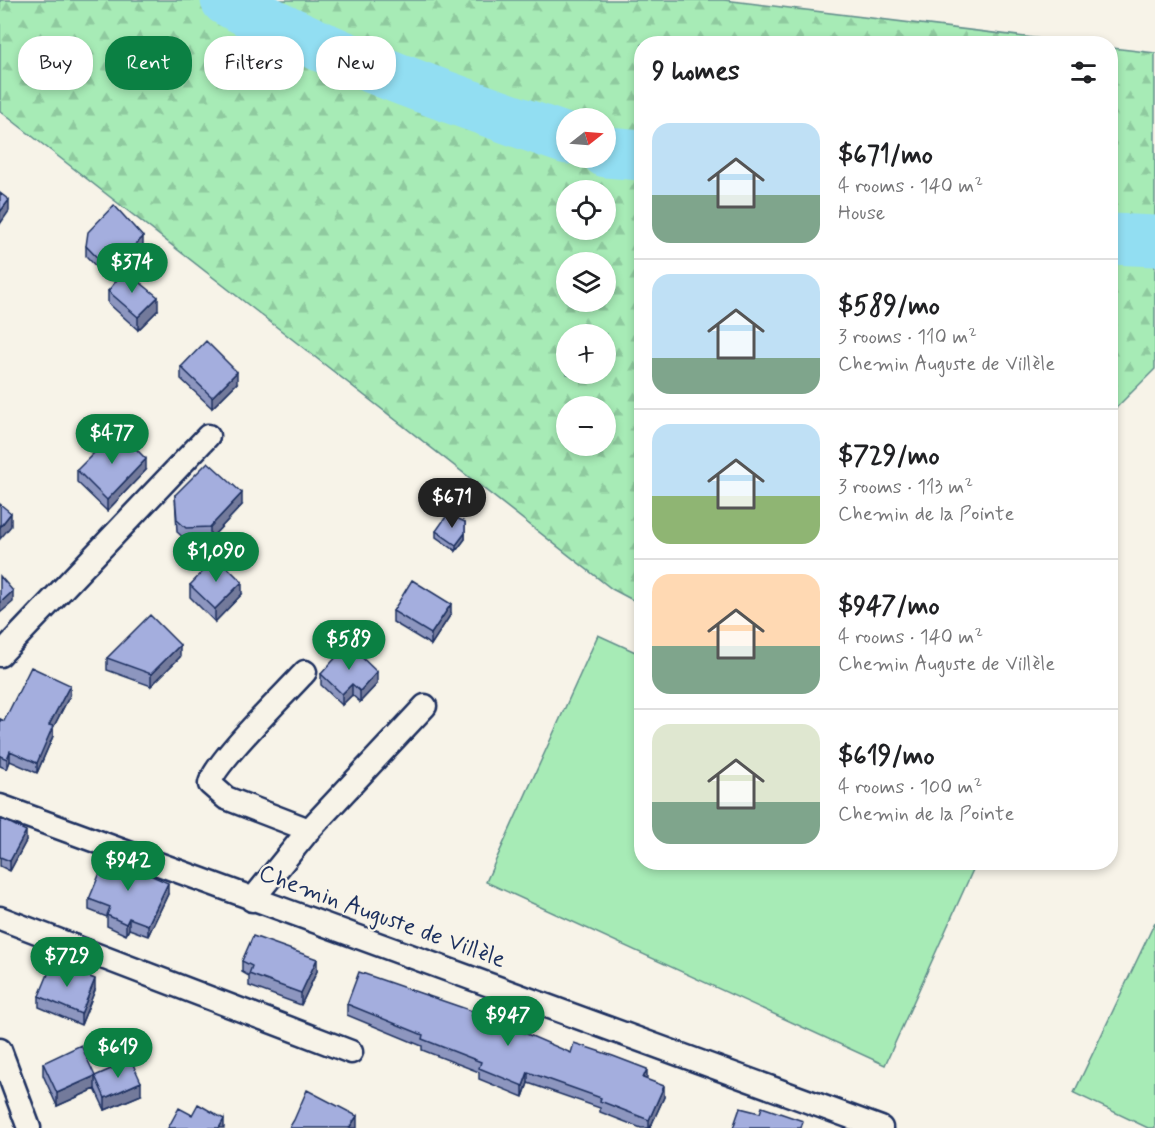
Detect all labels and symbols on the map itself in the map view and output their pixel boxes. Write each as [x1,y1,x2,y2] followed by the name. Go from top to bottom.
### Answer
[556,108,616,168] north arrow
[96,243,168,294] pin: $374
[76,414,148,465] pin: $477
[416,478,488,529] pin: $671
[167,532,265,583] pin: $1,090
[313,620,385,671] pin: $589
[92,841,164,892] pin: $942
[254,858,510,976] street label: Chemin Auguste de Villèle
[31,937,103,988] pin: $729
[472,996,544,1047] pin: $947
[82,1028,154,1079] pin: $619

